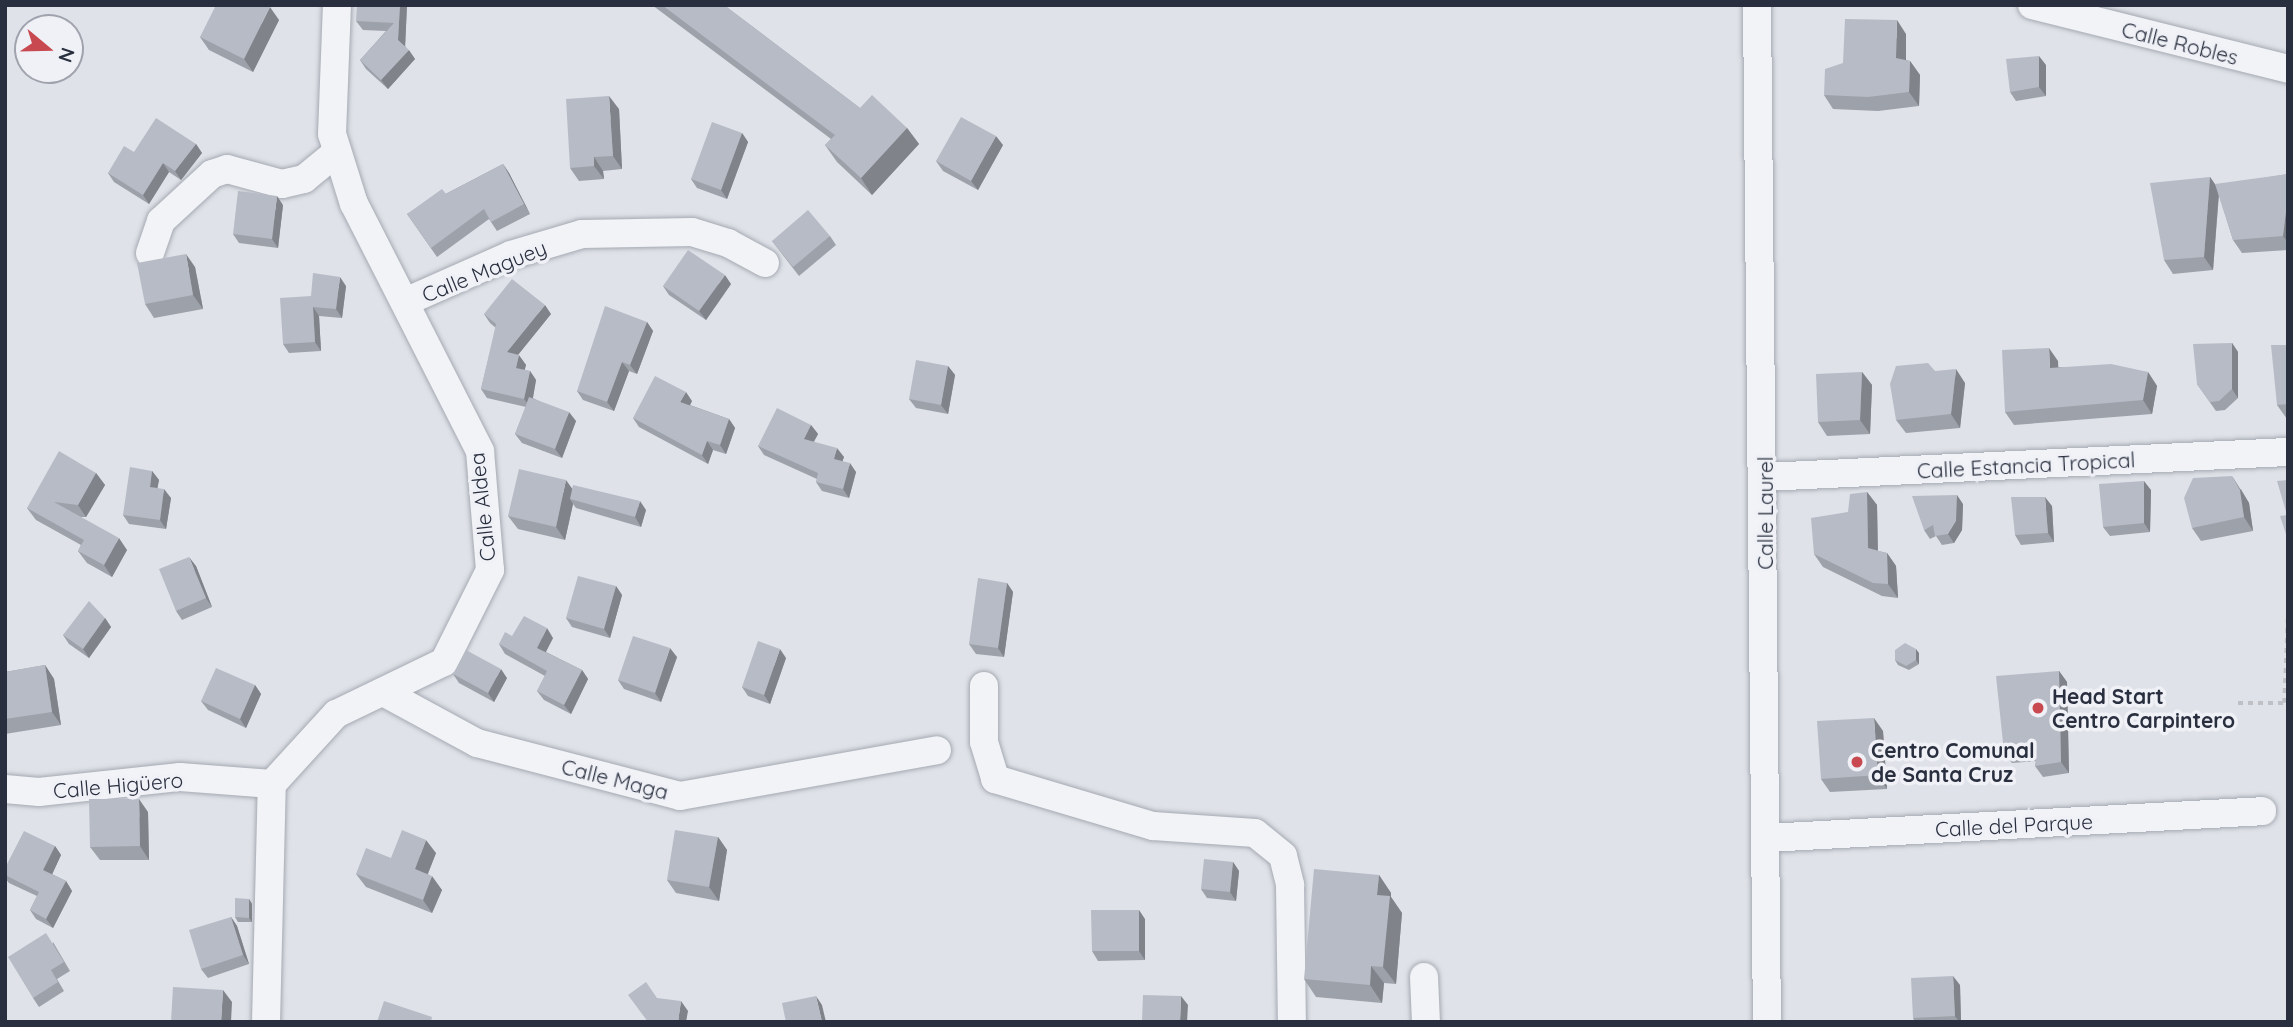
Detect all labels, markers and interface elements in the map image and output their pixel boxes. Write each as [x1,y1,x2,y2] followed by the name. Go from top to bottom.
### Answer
[14,14,84,84] north arrow
[2119,16,2241,70] street label: Calle Robles
[53,45,81,66] text: N
[418,235,550,307] street label: Calle Maguey
[1916,447,2136,483] street label: Calle Estancia Tropical
[464,451,500,563] street label: Calle Aldea
[1752,456,1778,570] street label: Calle Laurel
[2052,683,2235,733] place label: Head Start Centro Carpintero
[2030,700,2046,716] marker: Head Start Centro Carpintero
[1871,737,2035,787] place label: Centro Comunal de Santa Cruz
[559,754,671,804] street label: Calle Maga
[1849,754,1865,770] marker: Centro Comunal de Santa Cruz
[52,767,184,803] street label: Calle Higüero
[1934,808,2094,842] street label: Calle del Parque

